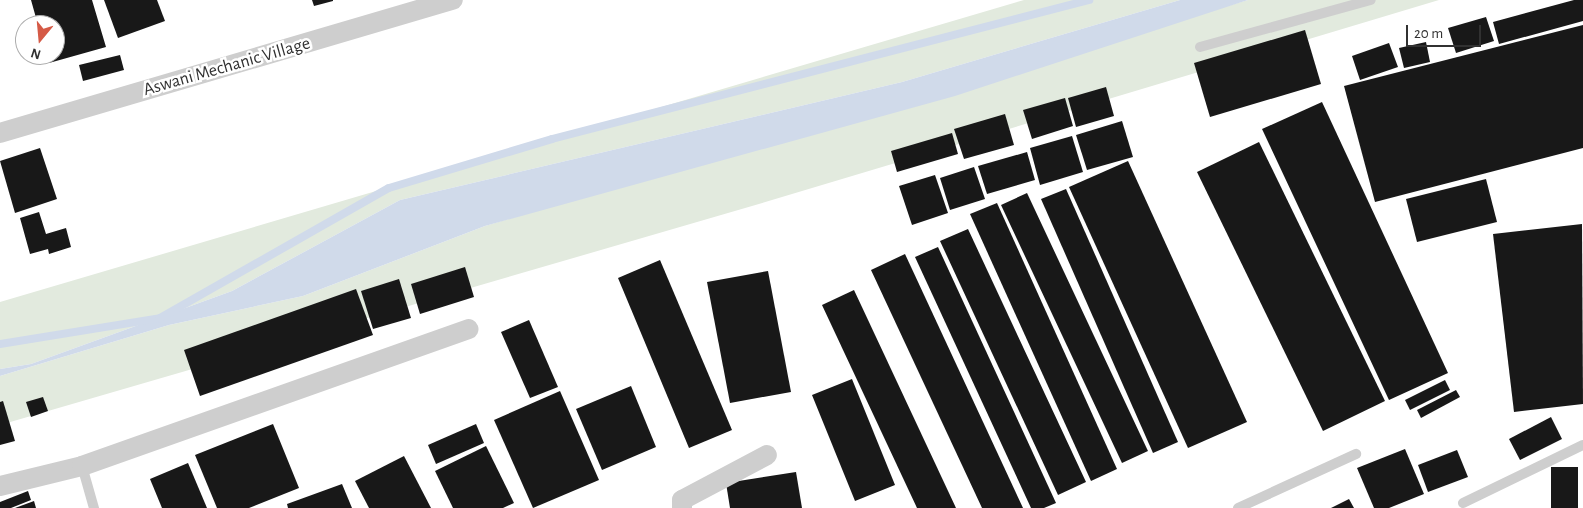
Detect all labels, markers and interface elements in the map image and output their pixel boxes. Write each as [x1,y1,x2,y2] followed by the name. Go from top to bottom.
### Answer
[15,15,65,65] north arrow
[1408,15,1483,47] scale bar
[1414,26,1443,41] text: 20 m
[141,33,313,101] street label: Aswani Mechanic Village
[29,45,43,62] text: N

